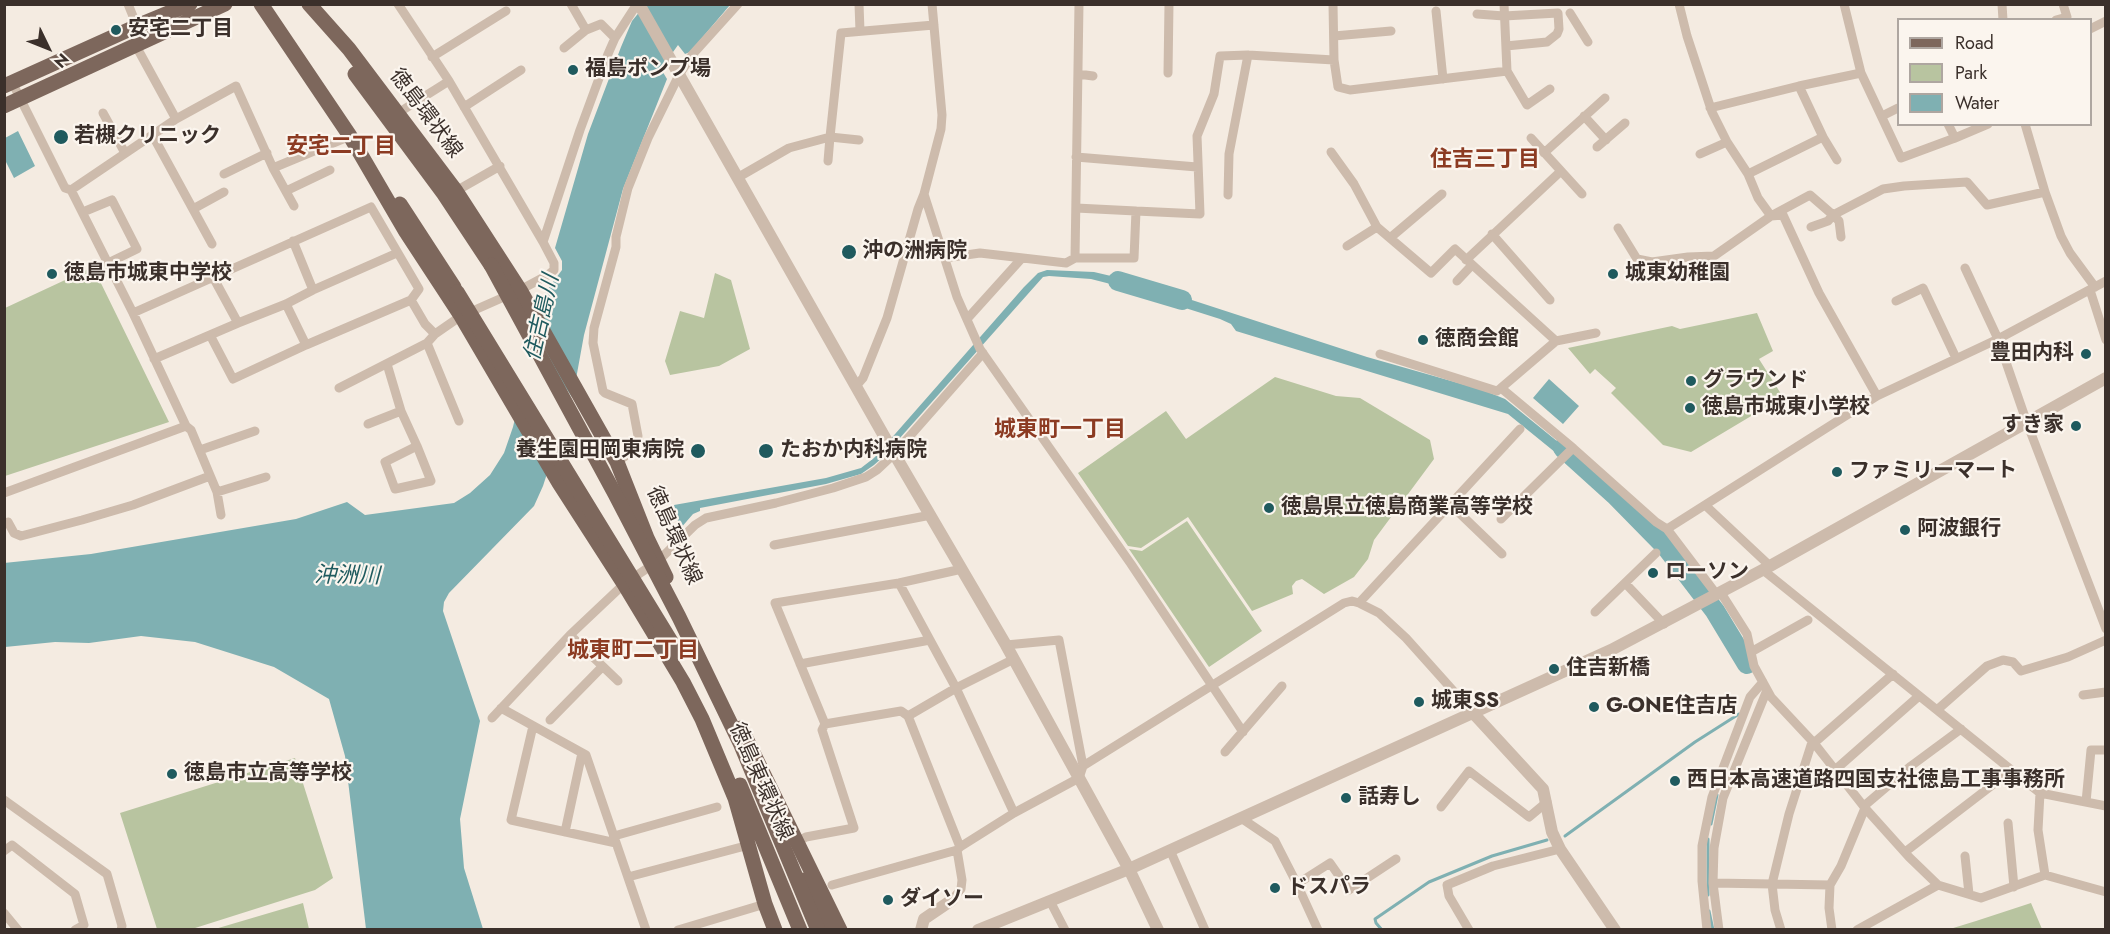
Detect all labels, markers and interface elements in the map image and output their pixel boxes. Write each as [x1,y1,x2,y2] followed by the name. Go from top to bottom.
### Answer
[128,17,233,43] place label: 安宅二丁目
[18,18,78,78] north arrow
[1897,18,2092,126] legend
[109,23,123,37] marker: 安宅二丁目
[1955,30,1994,56] text: Road
[49,48,74,73] text: N
[585,57,711,83] place label: 福島ポンプ場
[1955,60,1987,86] text: Park
[566,63,580,77] marker: 福島ポンプ場
[383,64,467,164] street label: 徳島環状線
[1955,90,1999,116] text: Water
[74,124,221,150] place label: 若槻クリニック
[52,128,70,146] marker: 若槻クリニック
[286,135,396,161] district label: 安宅二丁目
[1430,148,1540,174] district label: 住吉三丁目
[862,239,967,265] place label: 沖の洲病院
[840,243,858,261] marker: 沖の洲病院
[64,261,232,287] place label: 徳島市城東中学校
[1625,261,1730,287] place label: 城東幼稚園
[45,267,59,281] marker: 徳島市城東中学校
[1606,267,1620,281] marker: 城東幼稚園
[520,272,566,364] water label: 住吉島川
[1435,327,1519,353] place label: 徳商会館
[1416,333,1430,347] marker: 徳商会館
[1990,341,2074,367] place label: 豊田内科
[2079,347,2093,361] marker: 豊田内科
[1703,368,1808,394] place label: グラウンド
[1684,374,1698,388] marker: グラウンド
[1702,395,1870,421] place label: 徳島市城東小学校
[1683,401,1697,415] marker: 徳島市城東小学校
[2001,413,2064,439] place label: すき家
[994,418,1126,444] district label: 城東町一丁目
[2069,419,2083,433] marker: すき家
[516,438,684,464] place label: 養生園田岡東病院
[780,438,927,464] place label: たおか内科病院
[689,442,707,460] marker: 養生園田岡東病院
[757,442,775,460] marker: たおか内科病院
[1849,459,2017,485] place label: ファミリーマート
[1830,465,1844,479] marker: ファミリーマート
[640,483,706,589] street label: 徳島環状線
[1281,495,1533,521] place label: 徳島県立徳島商業高等学校
[1262,501,1276,515] marker: 徳島県立徳島商業高等学校
[1917,517,2001,543] place label: 阿波銀行
[1898,523,1912,537] marker: 阿波銀行
[1665,560,1749,586] place label: ローソン
[314,563,380,591] water label: 沖洲川
[1646,566,1660,580] marker: ローソン
[567,639,699,665] district label: 城東町二丁目
[1566,656,1650,682] place label: 住吉新橋
[1547,662,1561,676] marker: 住吉新橋
[1431,689,1499,715] place label: 城東SS
[1606,694,1737,720] place label: G-ONE住吉店
[1412,695,1426,709] marker: 城東SS
[1587,700,1601,714] marker: G-ONE住吉店
[723,719,797,845] street label: 徳島東環状線
[184,761,352,787] place label: 徳島市立高等学校
[165,767,179,781] marker: 徳島市立高等学校
[1687,768,2065,794] place label: 西日本高速道路四国支社徳島工事事務所
[1668,774,1682,788] marker: 西日本高速道路四国支社徳島工事事務所
[1358,785,1421,811] place label: 話寿し
[1339,791,1353,805] marker: 話寿し
[1287,875,1371,901] place label: ドスパラ
[1268,881,1282,895] marker: ドスパラ
[900,887,984,913] place label: ダイソー
[881,893,895,907] marker: ダイソー

